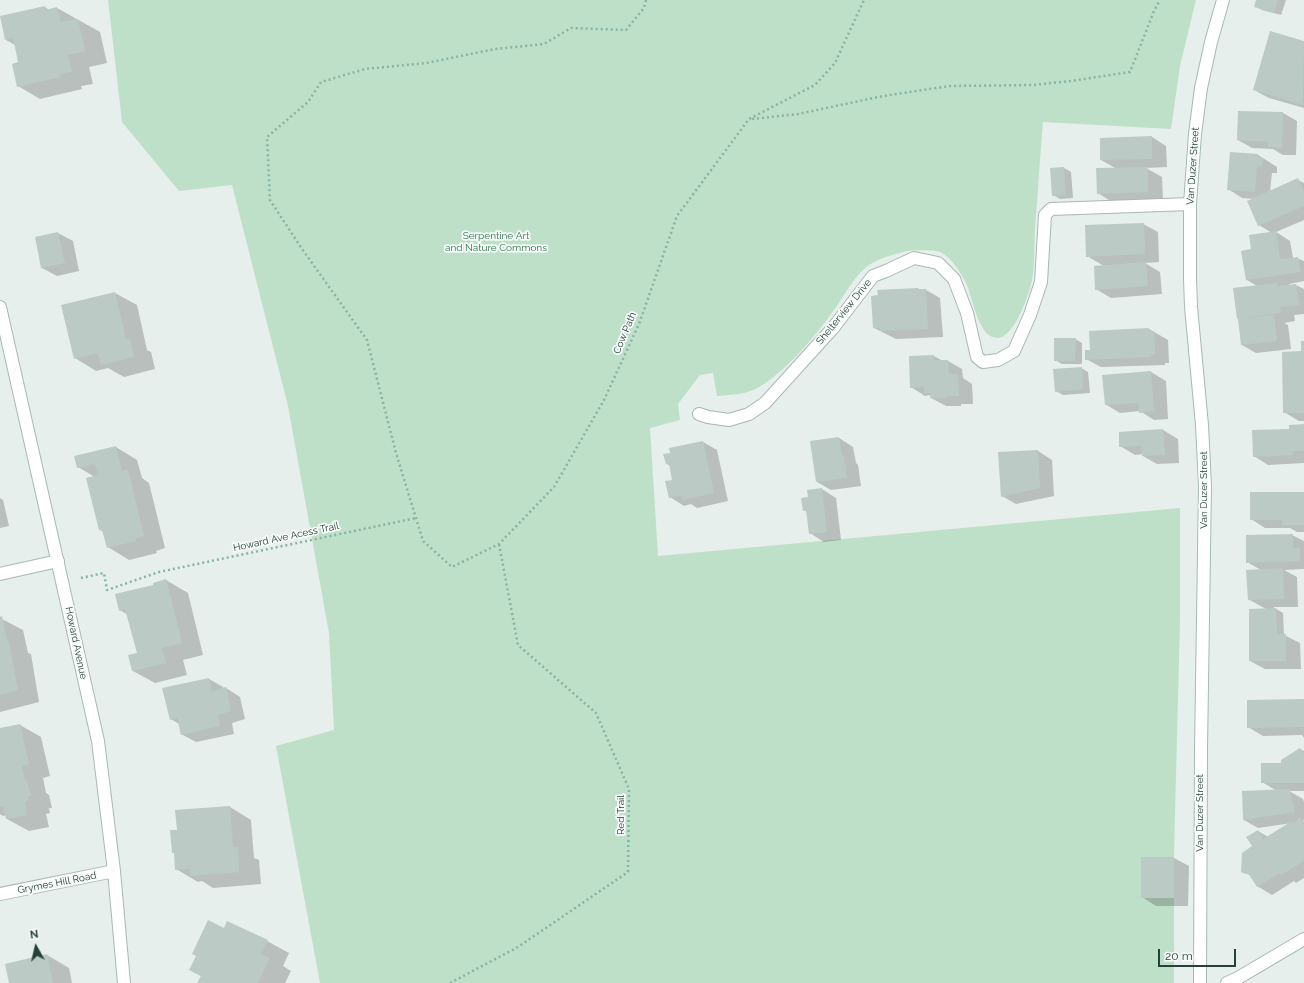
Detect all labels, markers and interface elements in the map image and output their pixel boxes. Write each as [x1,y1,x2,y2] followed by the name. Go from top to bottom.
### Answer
[1184,127,1202,205] street label: Van Duzer Street
[445,230,547,254] park label: Serpentine Art and Nature Commons
[814,277,874,347] street label: Shelterview Drive
[611,310,639,356] street label: Cow Path
[1198,451,1210,529] street label: Van Duzer Street
[232,520,340,554] street label: Howard Ave Acess Trail
[62,606,90,680] street label: Howard Avenue
[1194,774,1206,852] street label: Van Duzer Street
[615,795,627,835] street label: Red Trail
[17,869,97,897] street label: Grymes Hill Road
[16,927,56,967] north arrow
[29,928,39,942] text: N
[1160,941,1238,967] scale bar
[1165,949,1193,963] text: 20 m

